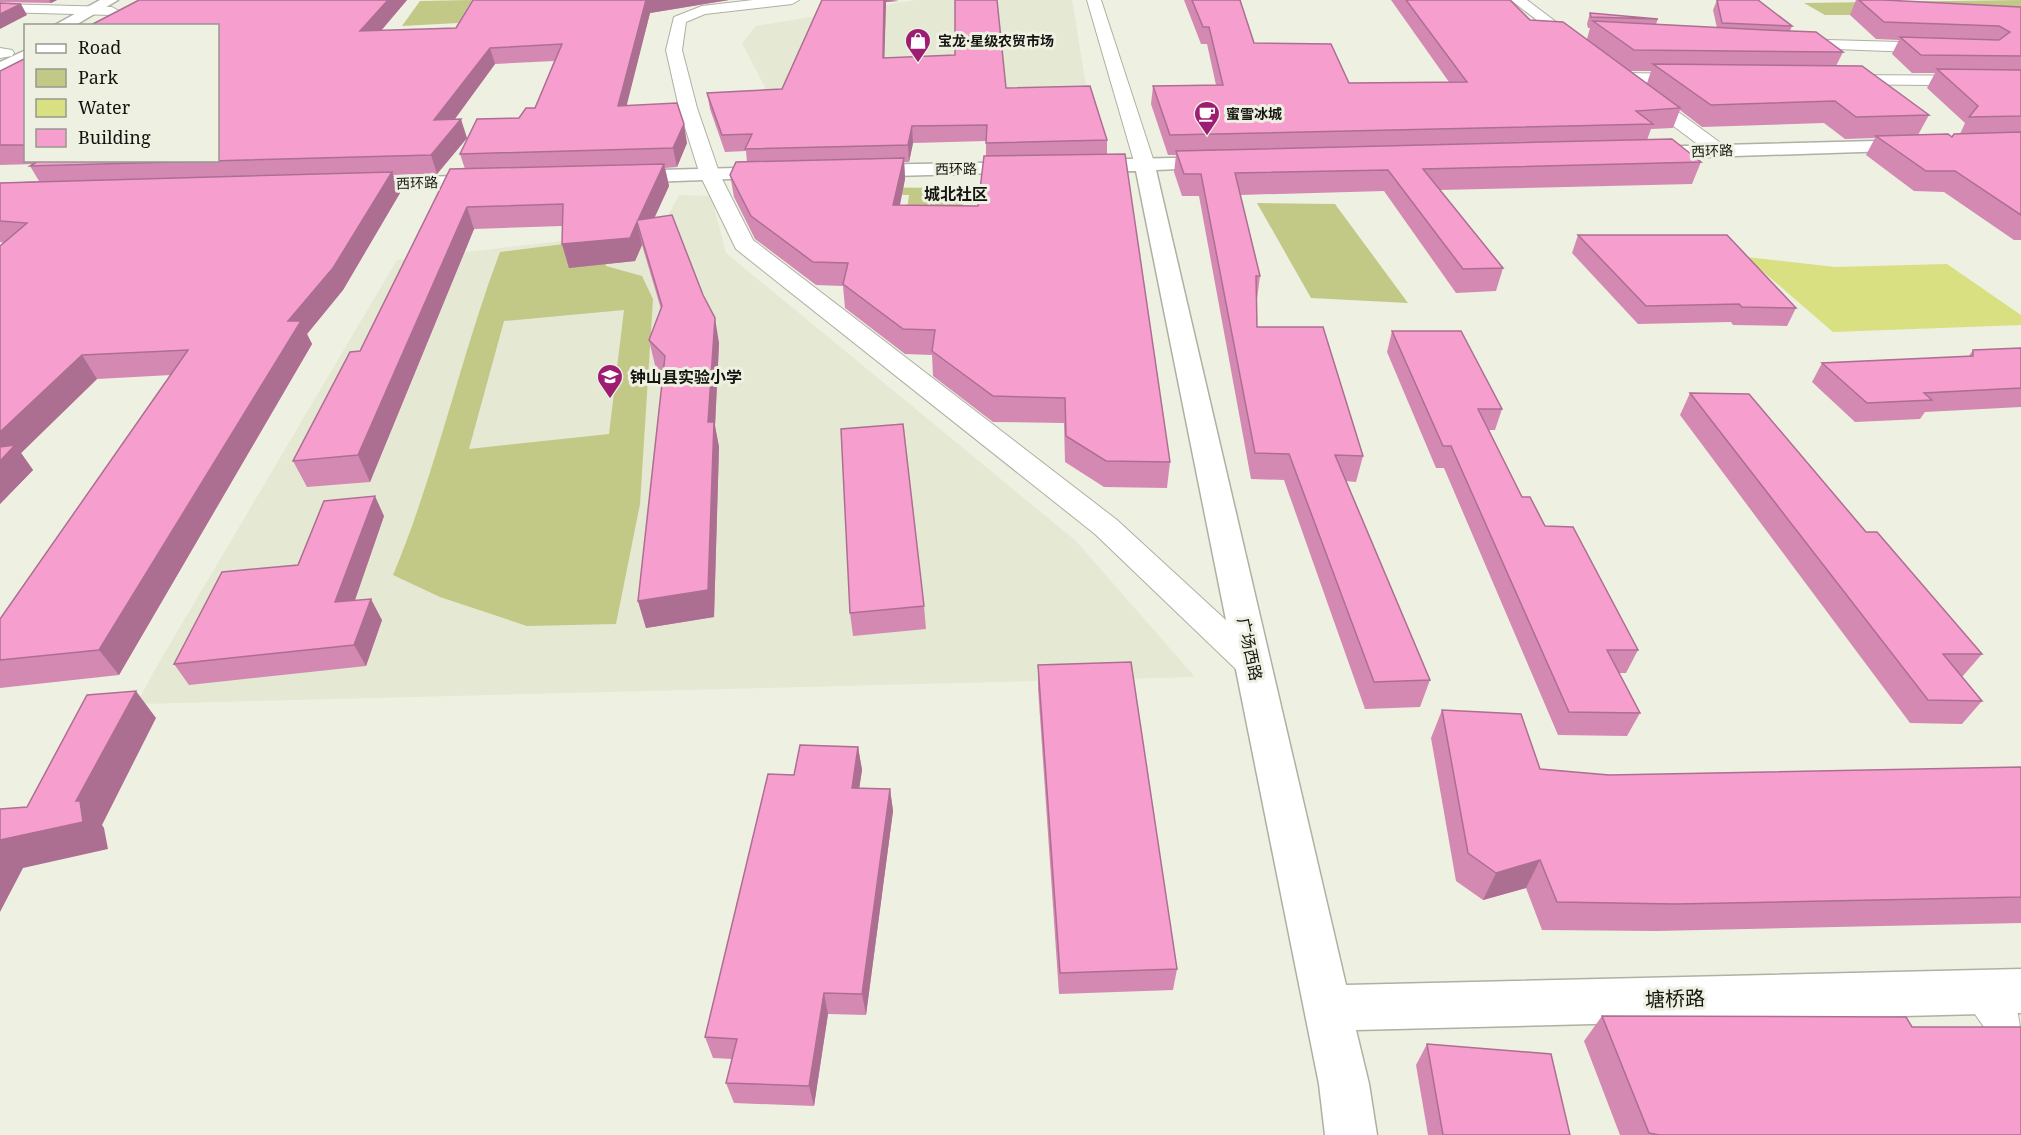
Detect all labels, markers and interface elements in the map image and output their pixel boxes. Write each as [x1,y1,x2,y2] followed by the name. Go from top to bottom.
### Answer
[24,24,219,162] legend
[903,26,933,64] shop icon: 宝龙·星级农贸市场
[938,31,1054,50] place label: 宝龙·星级农贸市场
[78,35,121,59] text: Road
[78,65,118,89] text: Park
[78,95,131,119] text: Water
[1192,99,1222,137] cafe icon: 蜜雪冰城
[1226,104,1282,123] place label: 蜜雪冰城
[78,125,151,149] text: Building
[1691,140,1733,161] street label: 西环路
[935,159,977,178] street label: 西环路
[396,172,438,193] street label: 西环路
[924,183,988,205] district label: 城北社区
[595,362,625,400] school or university icon: 钟山县实验小学
[630,366,742,388] place label: 钟山县实验小学
[1233,615,1267,683] street label: 广场西路
[1645,984,1705,1013] street label: 塘桥路

